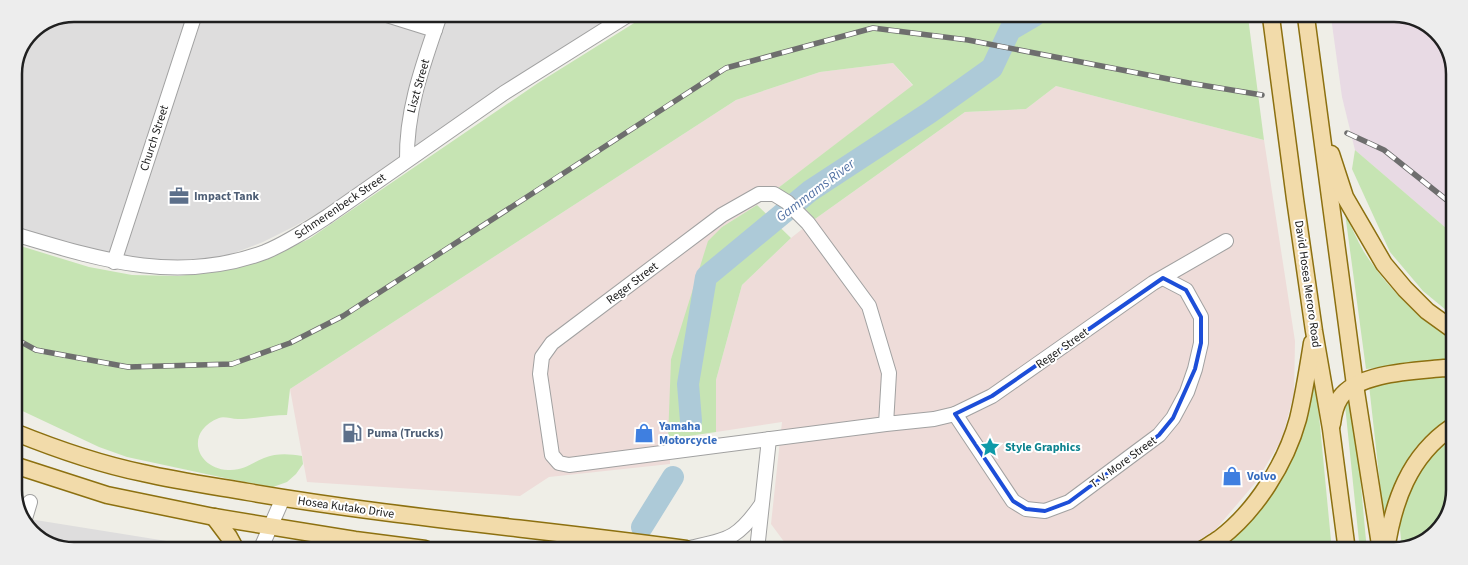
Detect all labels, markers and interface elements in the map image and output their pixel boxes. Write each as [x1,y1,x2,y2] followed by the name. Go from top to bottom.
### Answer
[403,57,434,115] street label: Liszt Street
[136,103,173,173] street label: Church Street
[772,154,860,227] water label: Gammams River
[291,169,390,243] street label: Schmerenbeck Street
[168,185,190,207] office icon: Impact Tank
[194,188,260,205] place label: Impact Tank
[1290,219,1325,349] street label: David Hosea Meroro Road
[603,258,662,309] street label: Reger Street
[1032,324,1092,373] street label: Reger Street
[658,418,717,449] place label: Yamaha Motorcycle
[341,422,363,444] fuel station icon: Puma (Trucks)
[633,422,655,444] shop icon: Yamaha Motorcycle
[367,425,444,442] place label: Puma (Trucks)
[1086,432,1160,493] street label: T. V. More Street
[979,436,1001,458] place icon: Style Graphics
[1005,439,1081,456] place label: Style Graphics
[1221,465,1243,487] shop icon: Volvo
[1246,468,1277,485] place label: Volvo
[297,492,395,523] street label: Hosea Kutako Drive

